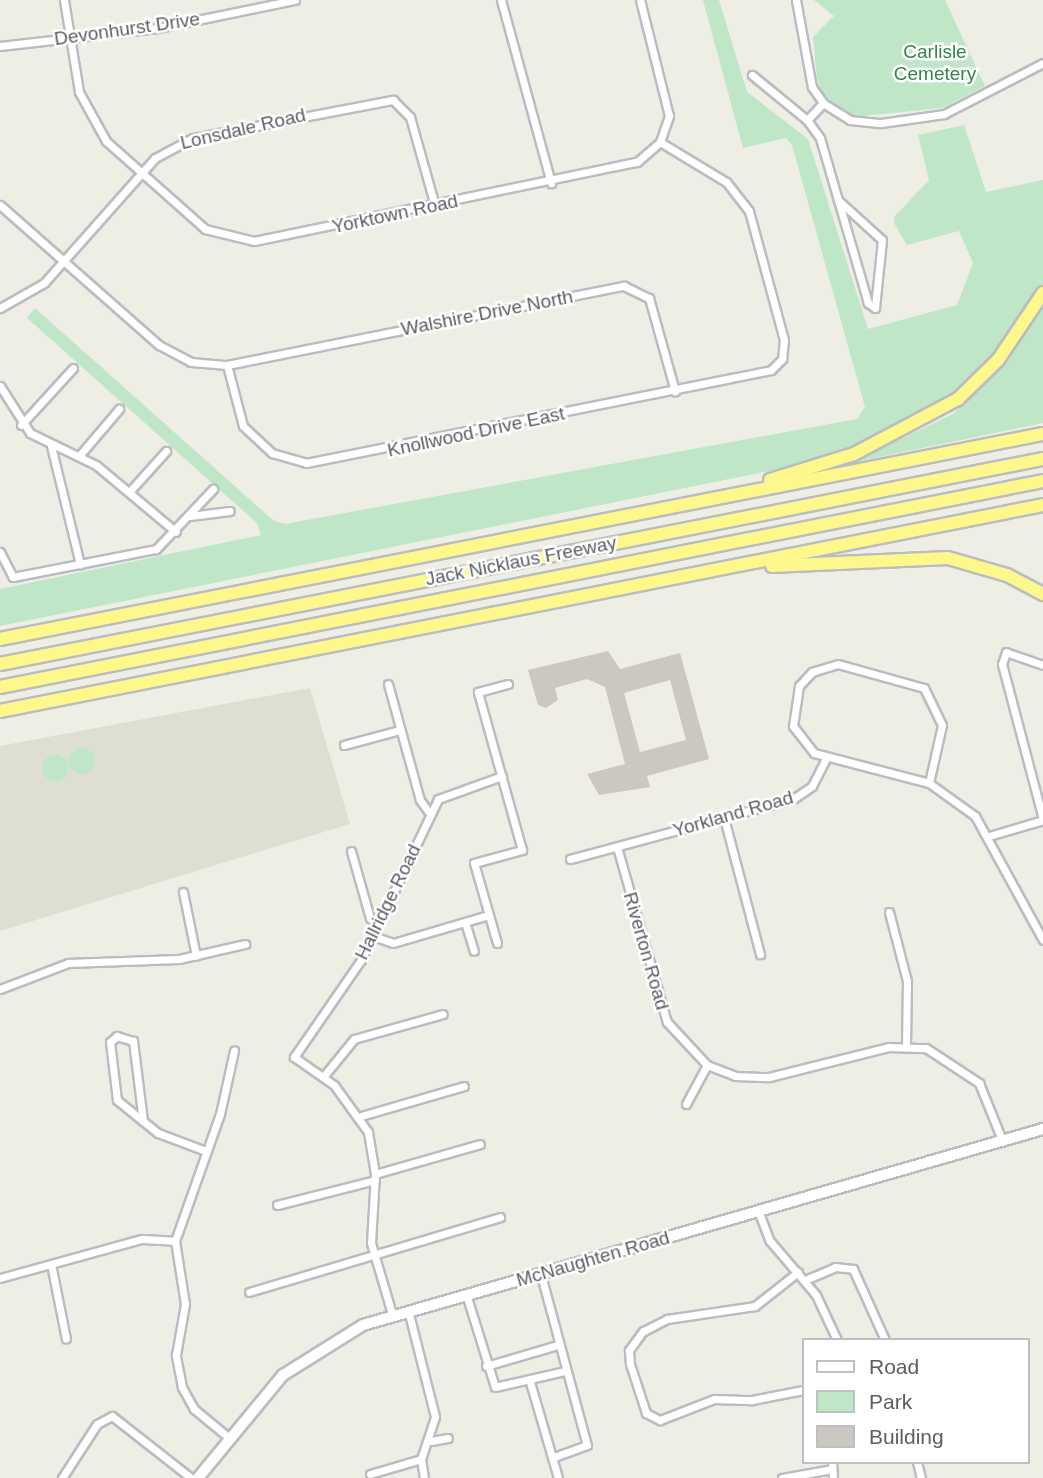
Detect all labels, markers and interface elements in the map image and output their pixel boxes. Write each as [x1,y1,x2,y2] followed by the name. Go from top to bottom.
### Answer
[53,7,201,51] street label: Devonhurst Drive
[894,41,976,85] park label: Carlisle Cemetery
[178,104,308,154] street label: Lonsdale Road
[330,190,460,238] street label: Yorktown Road
[399,285,575,341] street label: Walshire Drive North
[385,402,567,462] street label: Knollwood Drive East
[423,531,619,591] street label: Jack Nicklaus Freeway
[670,786,796,842] street label: Yorkland Road
[350,841,426,963] street label: Hallridge Road
[618,889,674,1013] street label: Riverton Road
[514,1226,672,1292] street label: McNaughten Road
[802,1338,1029,1464] legend
[869,1355,919,1378] text: Road
[869,1390,912,1413] text: Park
[869,1425,944,1448] text: Building

